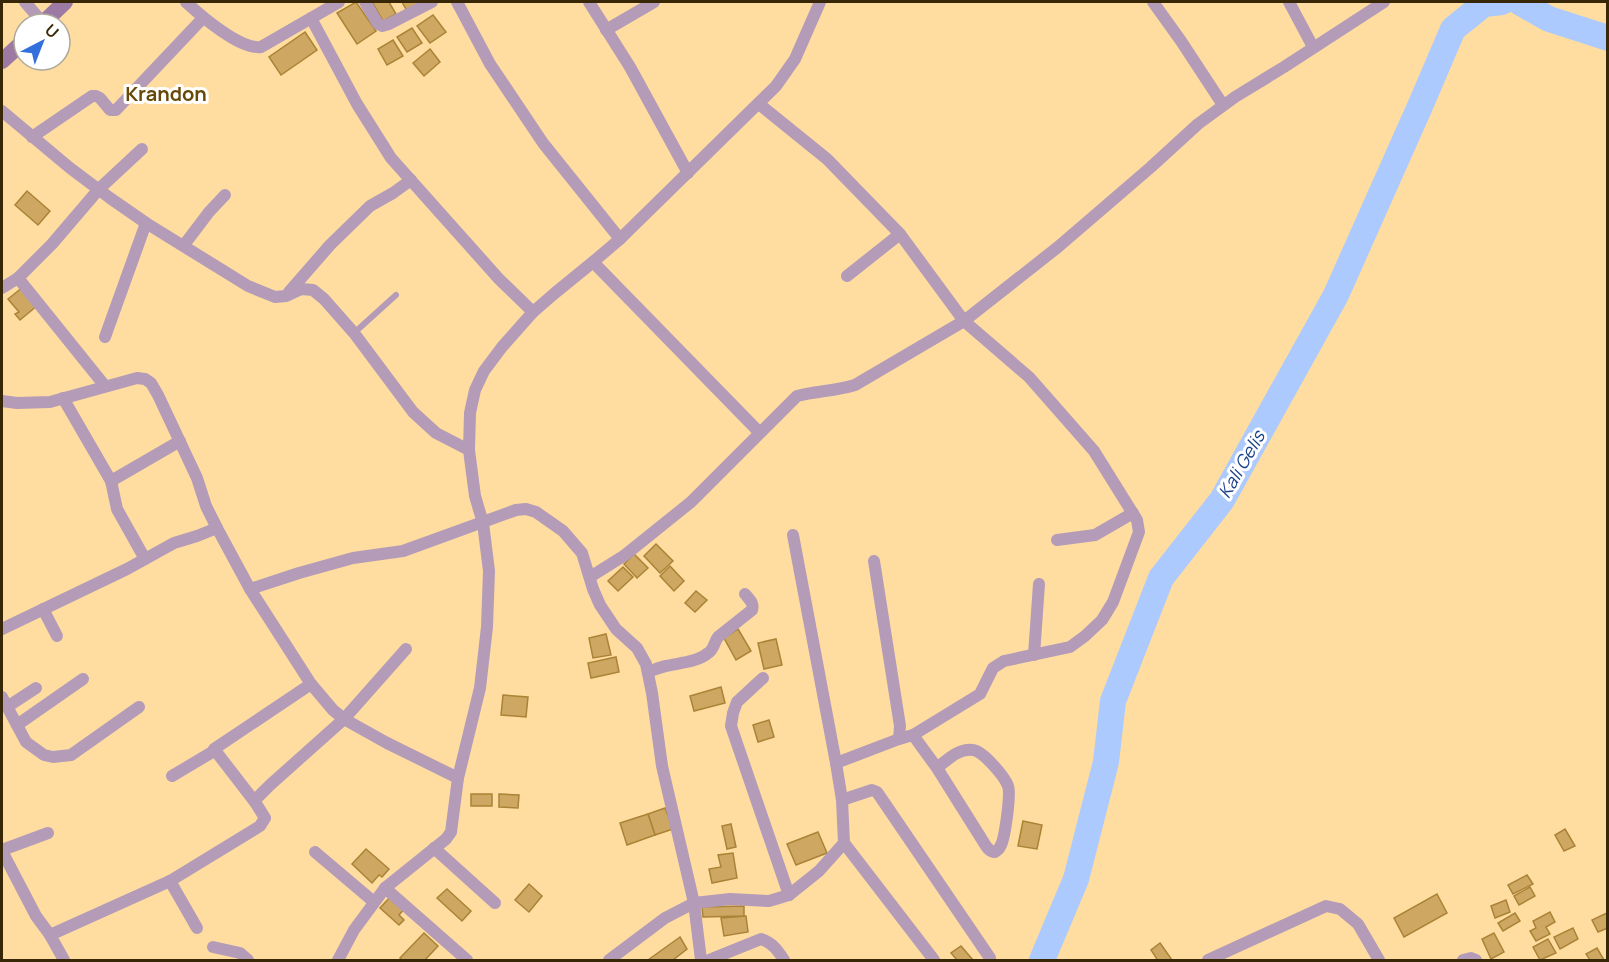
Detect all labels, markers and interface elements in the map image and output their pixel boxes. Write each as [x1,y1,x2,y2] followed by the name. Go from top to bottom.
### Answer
[12,12,72,72] north arrow
[40,19,64,43] text: U
[125,80,207,107] district label: Krandon
[1212,425,1271,502] water label: Kali Gelis

